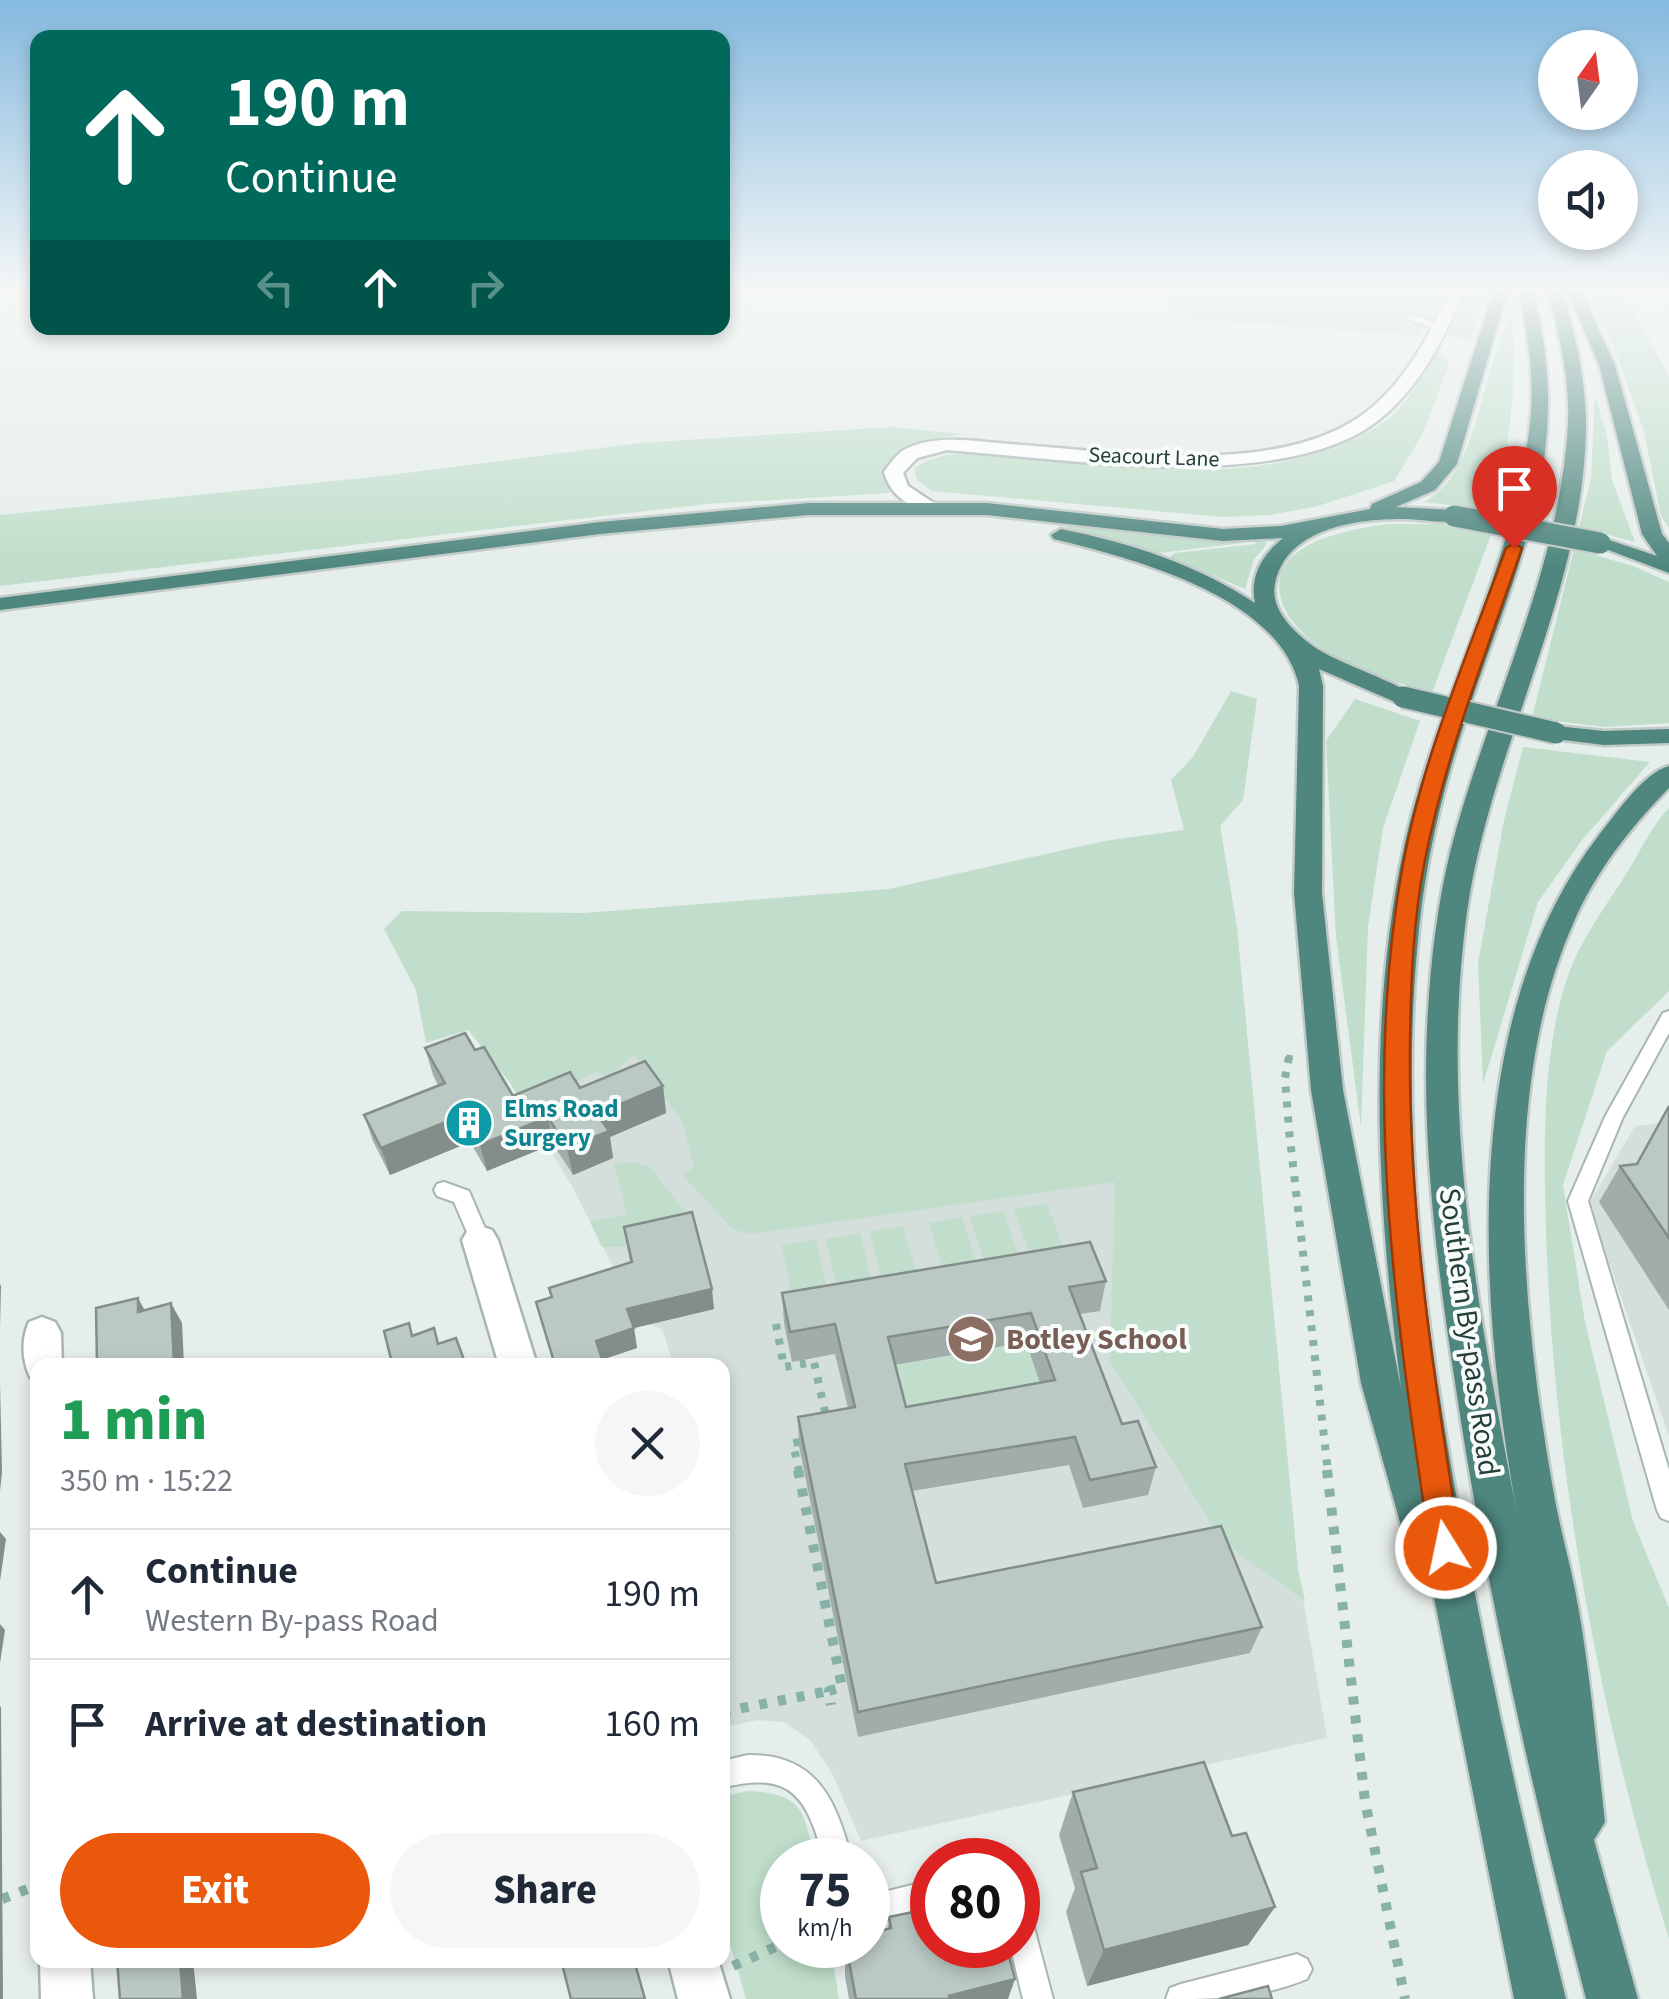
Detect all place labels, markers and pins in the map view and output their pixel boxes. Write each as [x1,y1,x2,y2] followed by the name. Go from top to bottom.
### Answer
[1472,446,1557,549] pin
[504,1091,619,1156] place label: Elms Road Surgery
[443,1097,495,1149] building icon: Elms Road Surgery
[945,1313,997,1365] school or university icon: Botley School
[1006,1318,1187,1361] place label: Botley School

